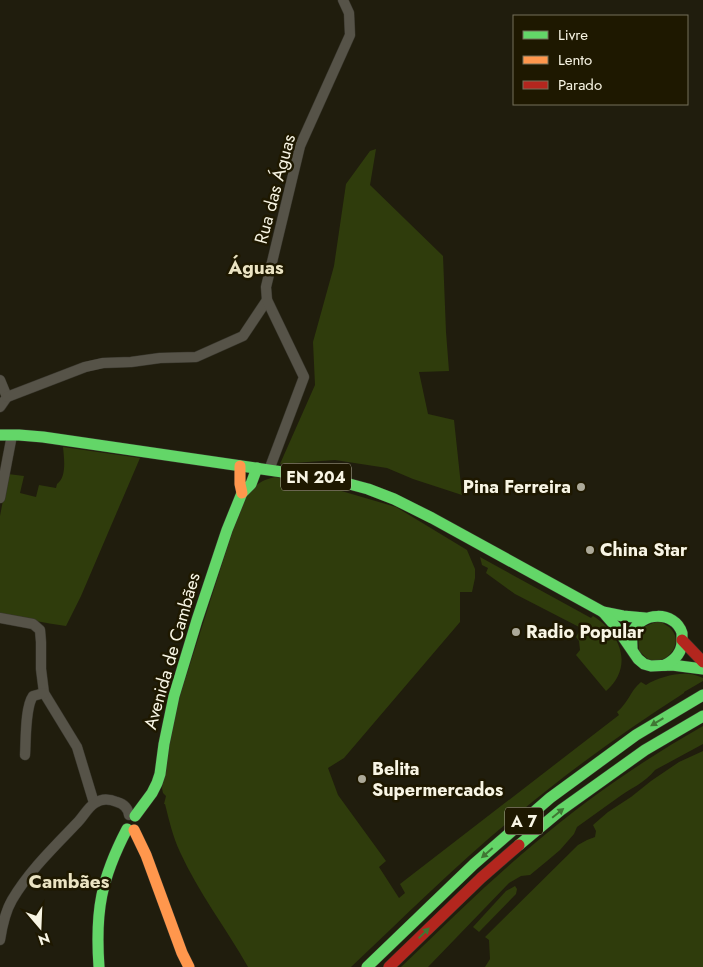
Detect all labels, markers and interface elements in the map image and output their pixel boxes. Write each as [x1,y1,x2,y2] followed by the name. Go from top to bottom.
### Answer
[513,15,688,105] legend
[558,24,588,46] text: Livre
[558,49,592,71] text: Lento
[558,74,602,96] text: Parado
[248,131,302,247] street label: Rua das Águas
[227,254,284,281] district label: Águas
[281,464,351,491] road number: EN 204
[463,474,571,500] place label: Pina Ferreira
[575,481,587,493] marker: Pina Ferreira
[600,537,688,563] place label: China Star
[584,544,596,556] marker: China Star
[137,570,207,732] street label: Avenida de Cambães
[526,619,645,645] place label: Radio Popular
[510,626,522,638] marker: Radio Popular
[651,718,664,727] one-way arrow
[372,756,503,803] place label: Belita Supermercados
[356,773,368,785] marker: Belita Supermercados
[551,807,564,818] one-way arrow
[505,808,543,834] road number: A 7
[481,847,493,858] one-way arrow
[29,868,110,895] district label: Cambães
[15,902,65,952] north arrow
[418,927,430,939] one-way arrow
[36,928,53,951] text: N

